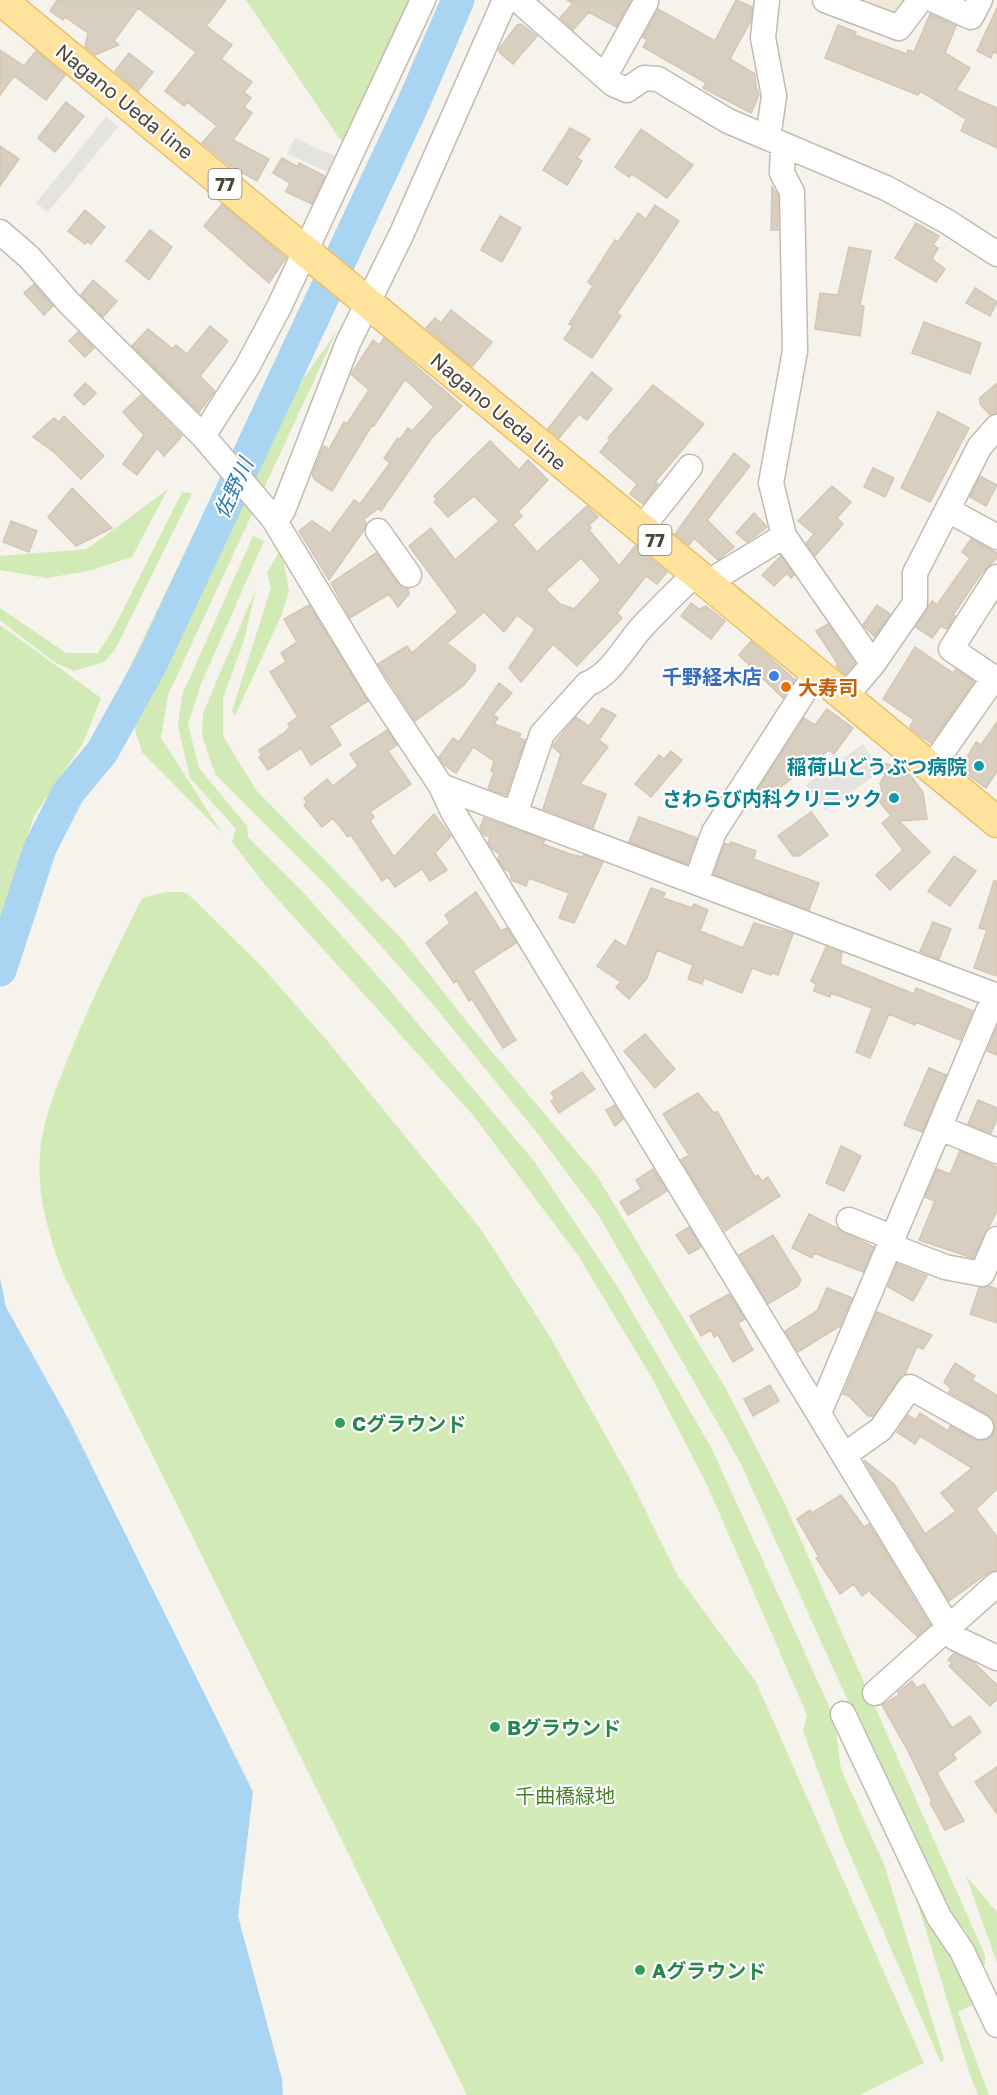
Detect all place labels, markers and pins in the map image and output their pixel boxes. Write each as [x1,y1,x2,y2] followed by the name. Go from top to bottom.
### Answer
[662,664,762,688] place label: 千野経木店
[767,669,781,683] marker: 千野経木店
[798,675,858,699] place label: 大寿司
[779,680,793,694] marker: 大寿司
[787,754,967,778] place label: 稲荷山どうぶつ病院
[972,759,986,773] marker: 稲荷山どうぶつ病院
[662,786,882,810] place label: さわらび内科クリニック
[887,791,901,805] marker: さわらび内科クリニック
[352,1411,466,1435] place label: Cグラウンド
[333,1416,347,1430] marker: Cグラウンド
[507,1715,621,1739] place label: Bグラウンド
[488,1720,502,1734] marker: Bグラウンド
[652,1958,766,1982] place label: Aグラウンド
[633,1963,647,1977] marker: Aグラウンド

